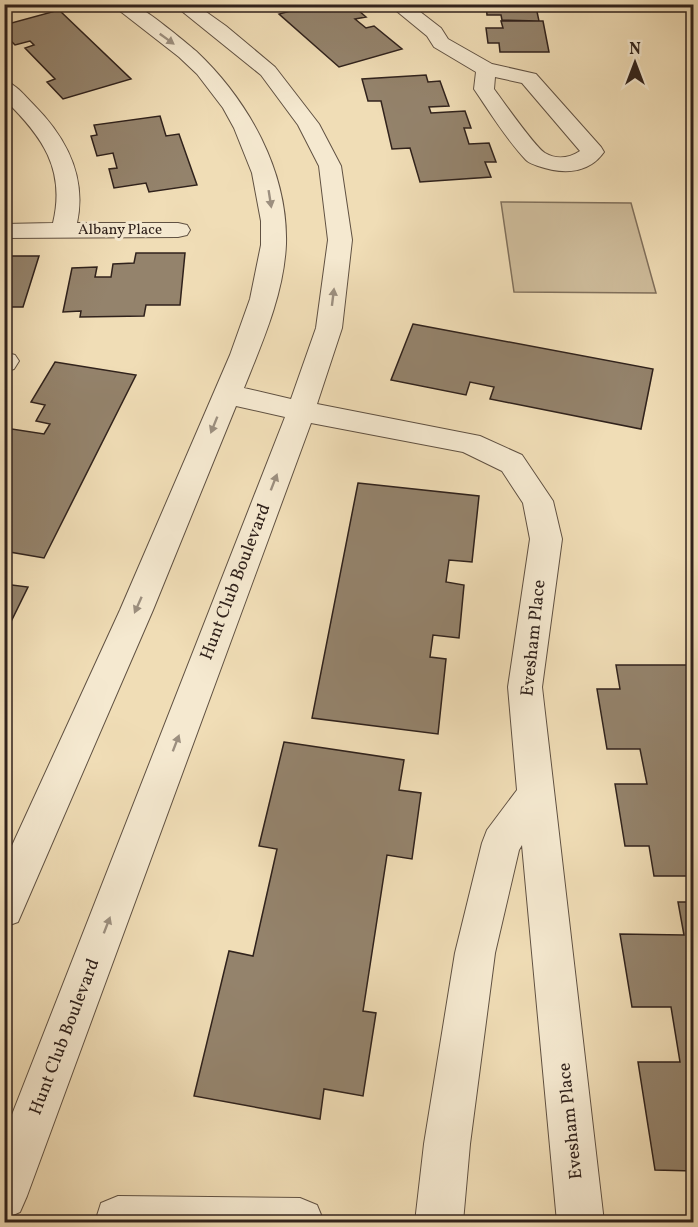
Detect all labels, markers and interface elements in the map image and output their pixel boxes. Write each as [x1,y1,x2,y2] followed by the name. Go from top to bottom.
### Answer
[159,33,175,45] one-way arrow
[605,33,665,93] north arrow
[629,39,641,61] text: N
[265,189,274,208] one-way arrow
[78,220,162,241] street label: Albany Place
[328,287,338,306] one-way arrow
[209,416,218,434] one-way arrow
[270,473,279,491] one-way arrow
[195,500,277,664] street label: Hunt Club Boulevard
[515,579,553,697] street label: Evesham Place
[133,596,143,614] one-way arrow
[171,734,181,752] one-way arrow
[102,916,112,934] one-way arrow
[24,955,106,1119] street label: Hunt Club Boulevard
[552,1062,590,1180] street label: Evesham Place

